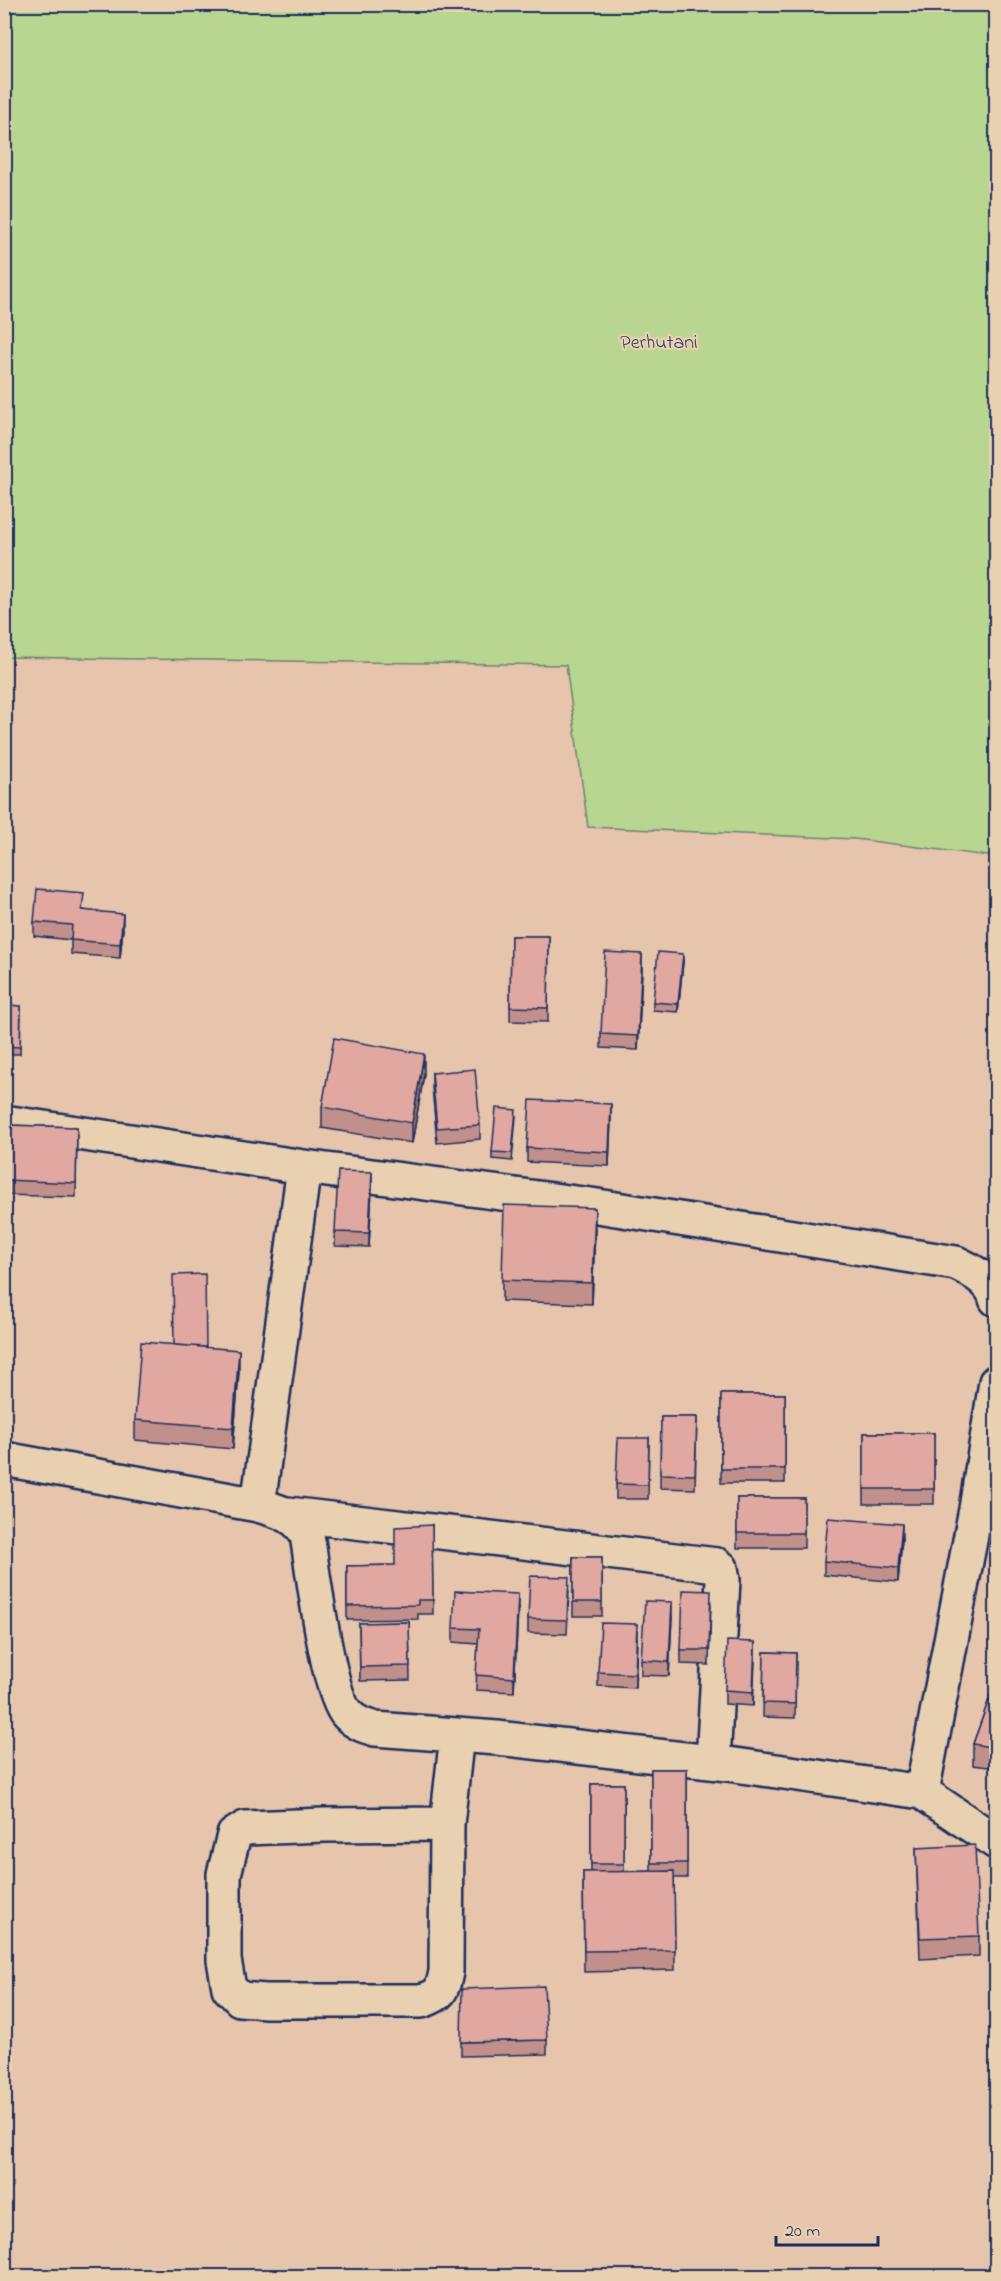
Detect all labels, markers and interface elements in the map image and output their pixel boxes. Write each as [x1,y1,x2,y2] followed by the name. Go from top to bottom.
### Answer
[620,329,698,358] park label: Perhutani
[776,2209,878,2247] scale bar
[785,2219,820,2245] text: 20 m

